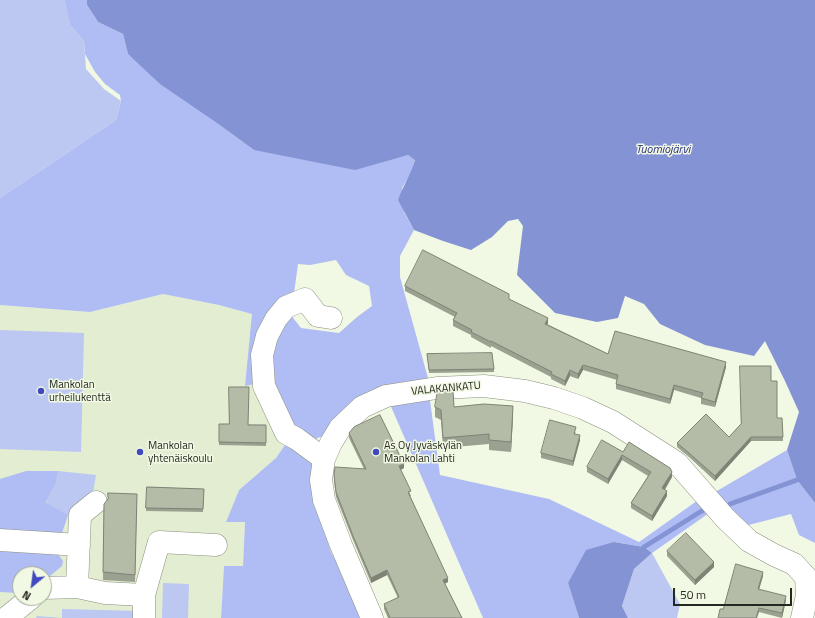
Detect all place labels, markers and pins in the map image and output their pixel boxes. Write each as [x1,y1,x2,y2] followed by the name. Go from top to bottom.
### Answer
[49,378,111,404] place label: Mankolan urheilukenttä
[36,386,46,396] marker: Mankolan urheilukenttä
[148,439,213,465] place label: Mankolan yhtenäiskoulu
[384,439,462,465] place label: As Oy Jyväskylän Mankolan Lahti
[135,447,145,457] marker: Mankolan yhtenäiskoulu
[371,447,381,457] marker: As Oy Jyväskylän Mankolan Lahti

